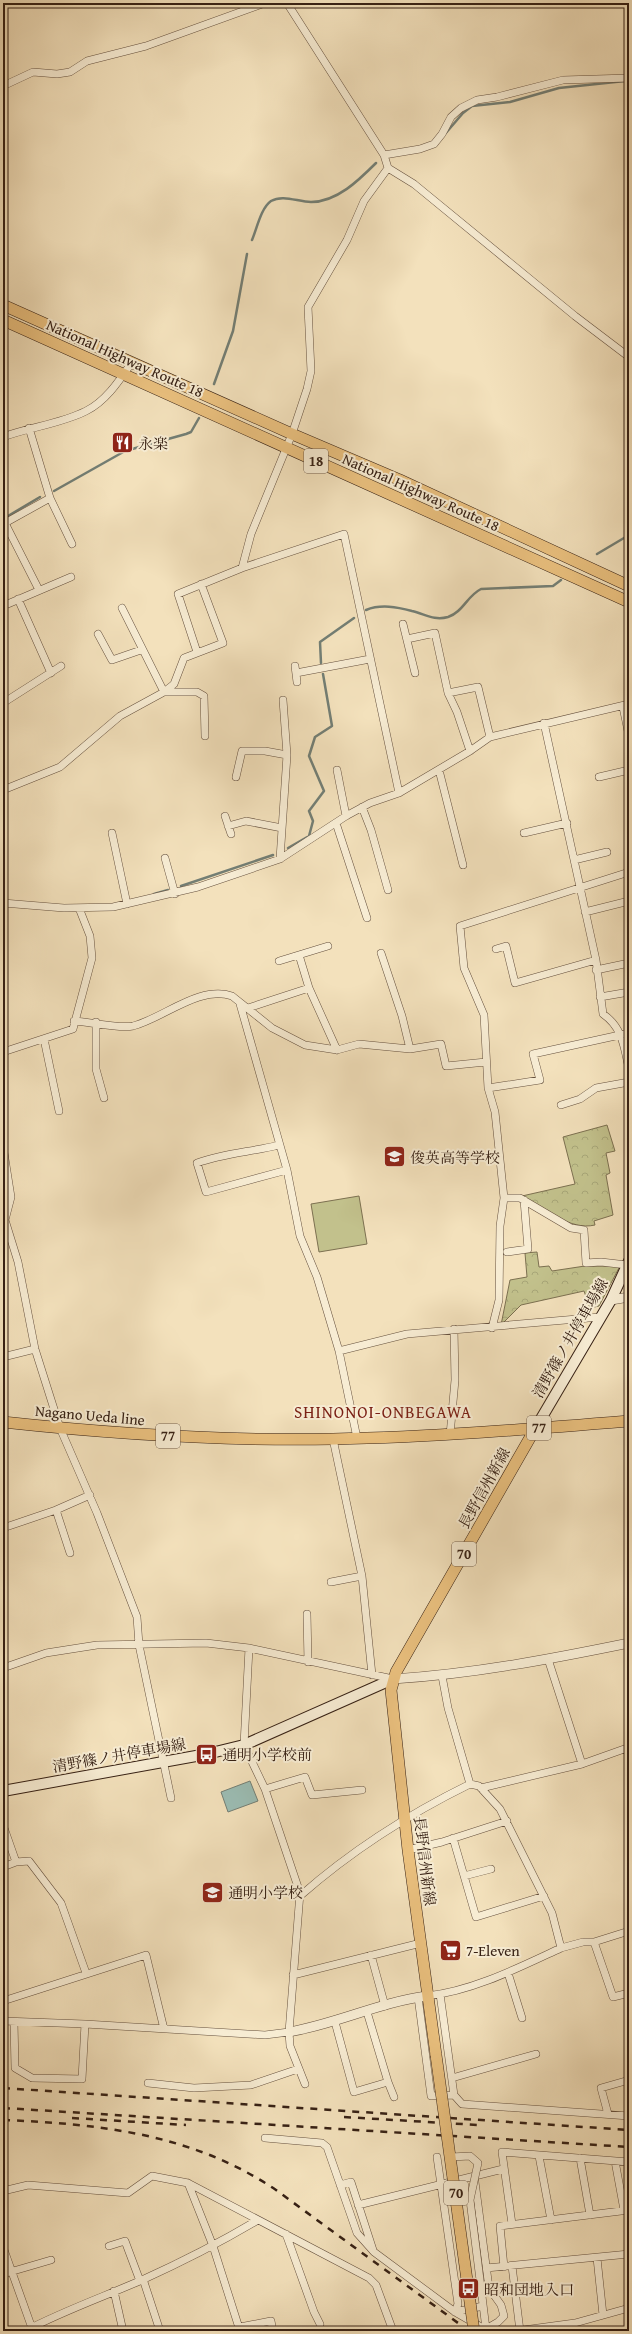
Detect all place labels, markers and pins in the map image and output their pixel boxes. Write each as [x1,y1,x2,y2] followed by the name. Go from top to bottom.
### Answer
[110,430,136,456] restaurant icon: 永楽
[138,433,168,454] place label: 永楽
[382,1144,408,1170] school or university icon: 俊英高等学校
[410,1147,500,1168] place label: 俊英高等学校
[194,1741,220,1767] bus stop icon: 通明小学校前
[222,1744,312,1765] place label: 通明小学校前
[199,1879,225,1905] school or university icon: 通明小学校
[228,1882,303,1903] place label: 通明小学校
[437,1937,463,1963] supermarket icon: 7-Eleven
[466,1940,520,1961] place label: 7-Eleven
[456,2276,482,2302] bus stop icon: 昭和団地入口
[484,2279,574,2300] place label: 昭和団地入口

